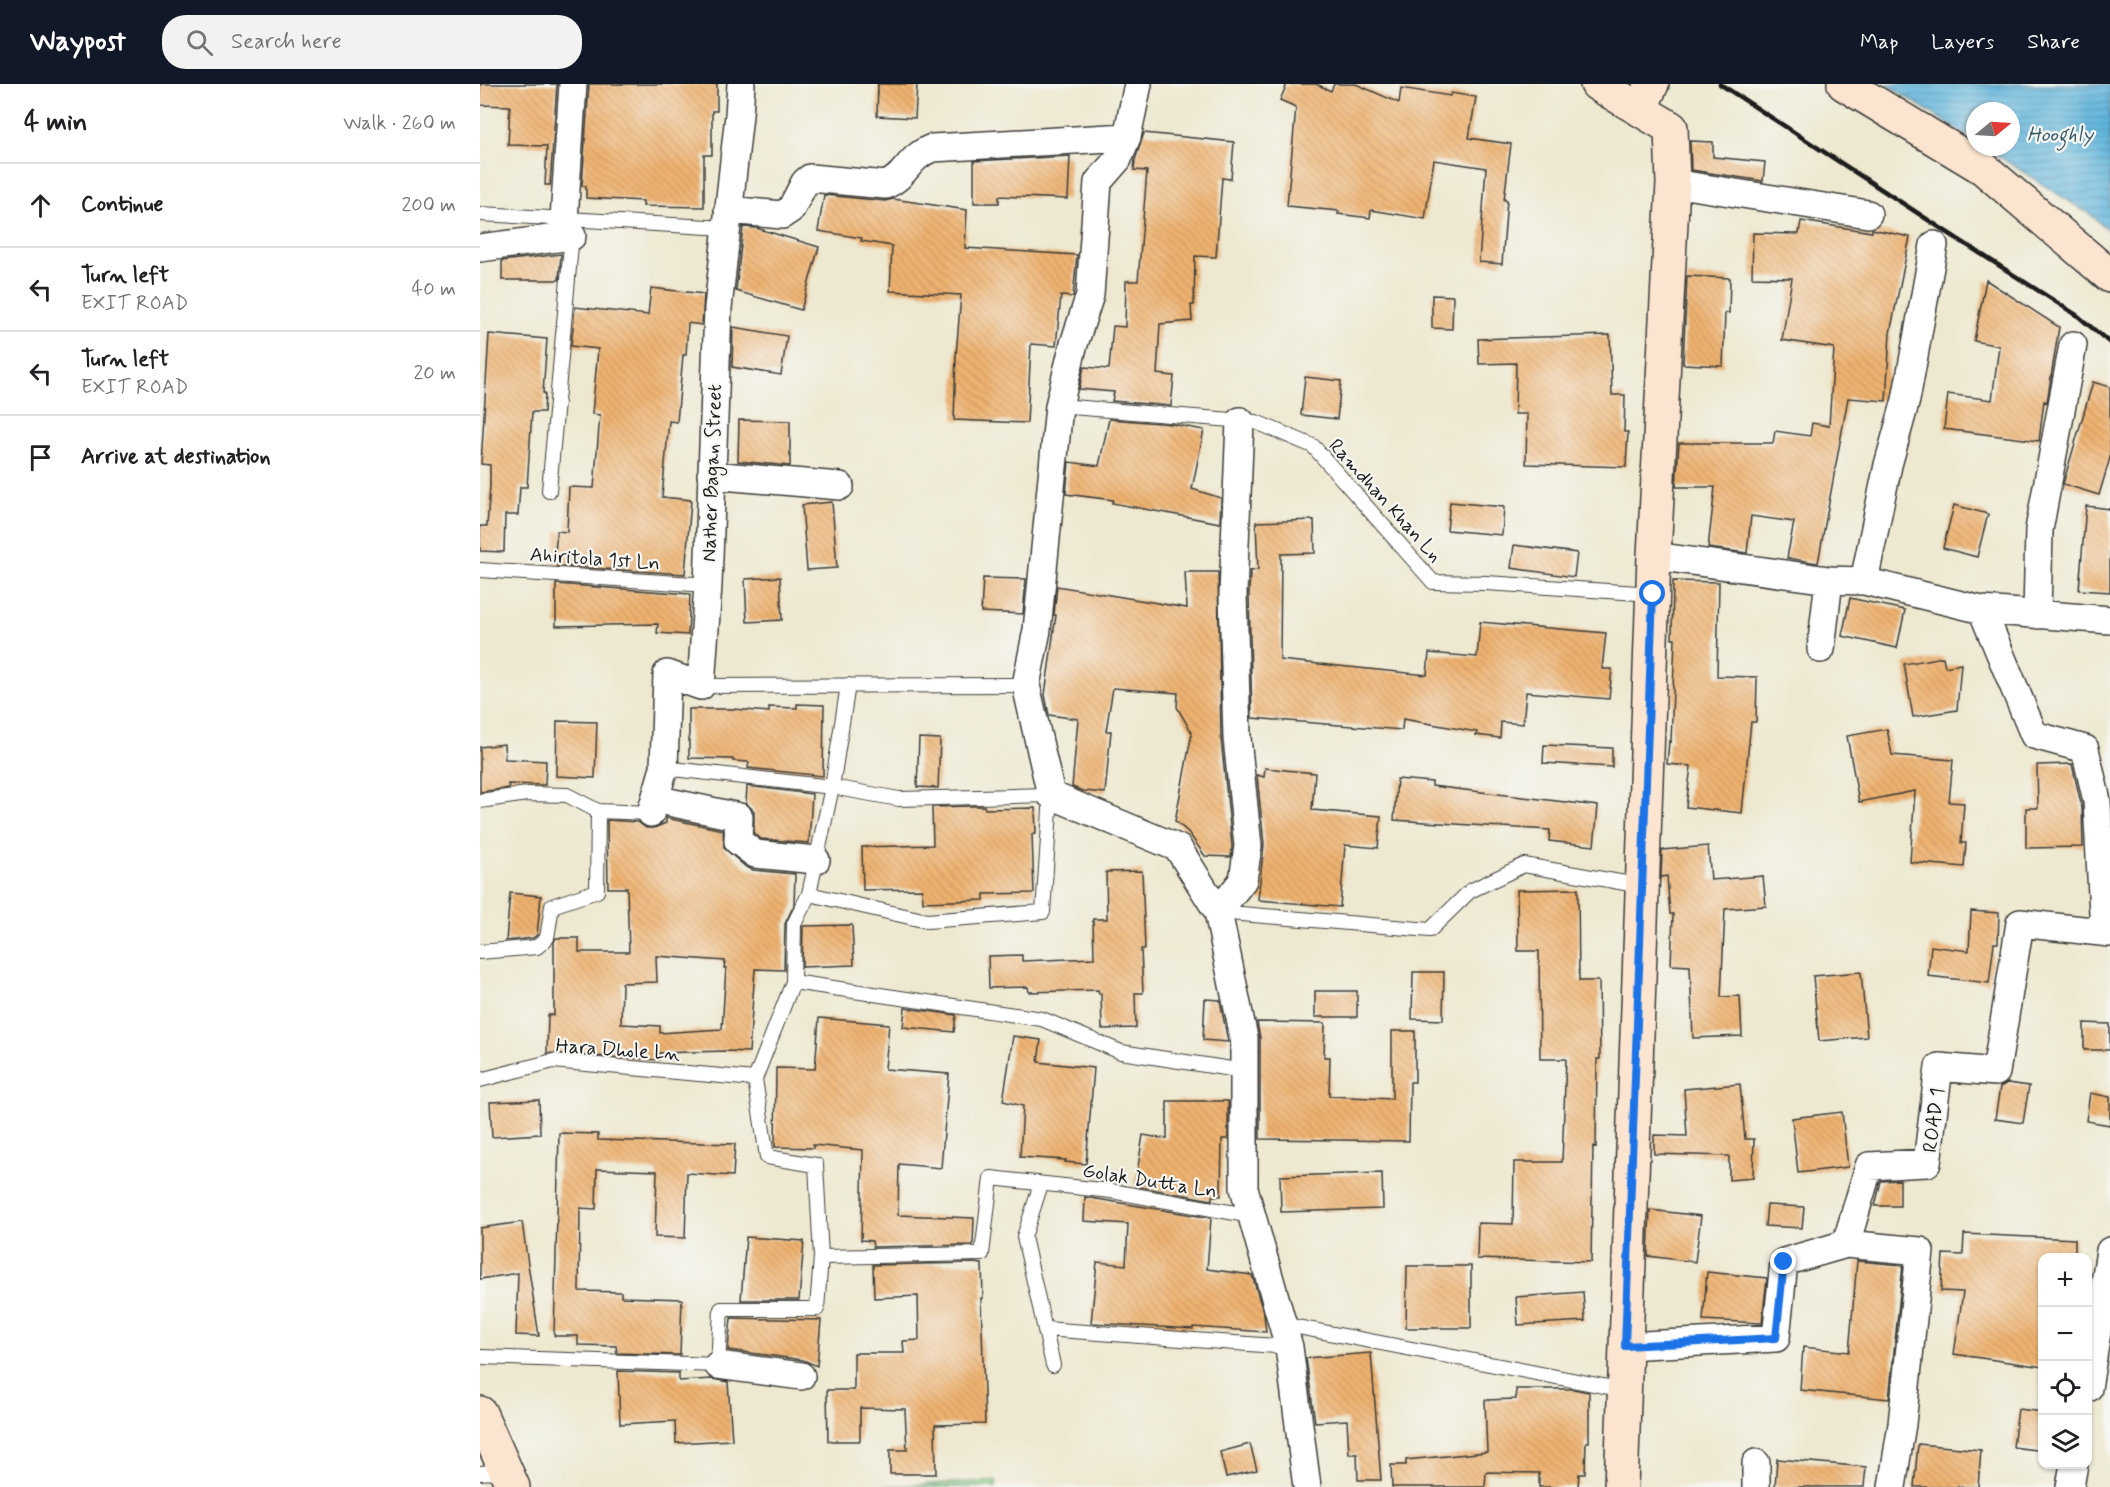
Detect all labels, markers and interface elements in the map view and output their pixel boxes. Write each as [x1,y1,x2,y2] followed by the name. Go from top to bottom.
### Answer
[162,15,582,69] search box
[30,24,126,61] text: Waypost
[183,26,216,59] icon: search
[231,28,342,56] text: Search here
[1860,28,1898,56] text: Map
[1931,28,1994,56] text: Layers
[2027,28,2080,56] text: Share
[1966,102,2020,156] north arrow
[24,106,87,140] text: 4 min
[343,110,456,137] text: Walk · 260 m
[2027,121,2094,151] water label: Hooghly
[24,189,57,222] icon: ahead
[81,191,163,219] text: Continue
[401,192,456,219] text: 200 m
[81,262,169,290] text: Turn left
[24,273,57,306] icon: left
[412,276,456,303] text: 40 m
[81,290,188,317] text: EXIT ROAD
[81,346,169,374] text: Turn left
[24,357,57,390] icon: left
[413,360,456,387] text: 20 m
[81,374,188,401] text: EXIT ROAD
[696,384,730,562] street label: Nather Bagan Street
[1322,433,1448,569] street label: Ramdhan Khan Ln
[24,441,57,474] icon: arrive
[81,443,271,471] text: Arrive at destination
[529,541,661,578] street label: Ahiritola 1st Ln
[1639,580,1665,606] route start
[555,1033,681,1068] street label: Hara Dhole Ln
[1917,1086,1952,1154] street label: ROAD 1
[1081,1158,1219,1205] street label: Golak Dutta Ln
[1770,1248,1796,1274] route end
[2038,1253,2092,1469] map controls
[2038,1253,2092,1307] button: +
[2038,1307,2092,1361] button: −
[2038,1361,2092,1415] button: locate
[2038,1415,2092,1469] button: layers

